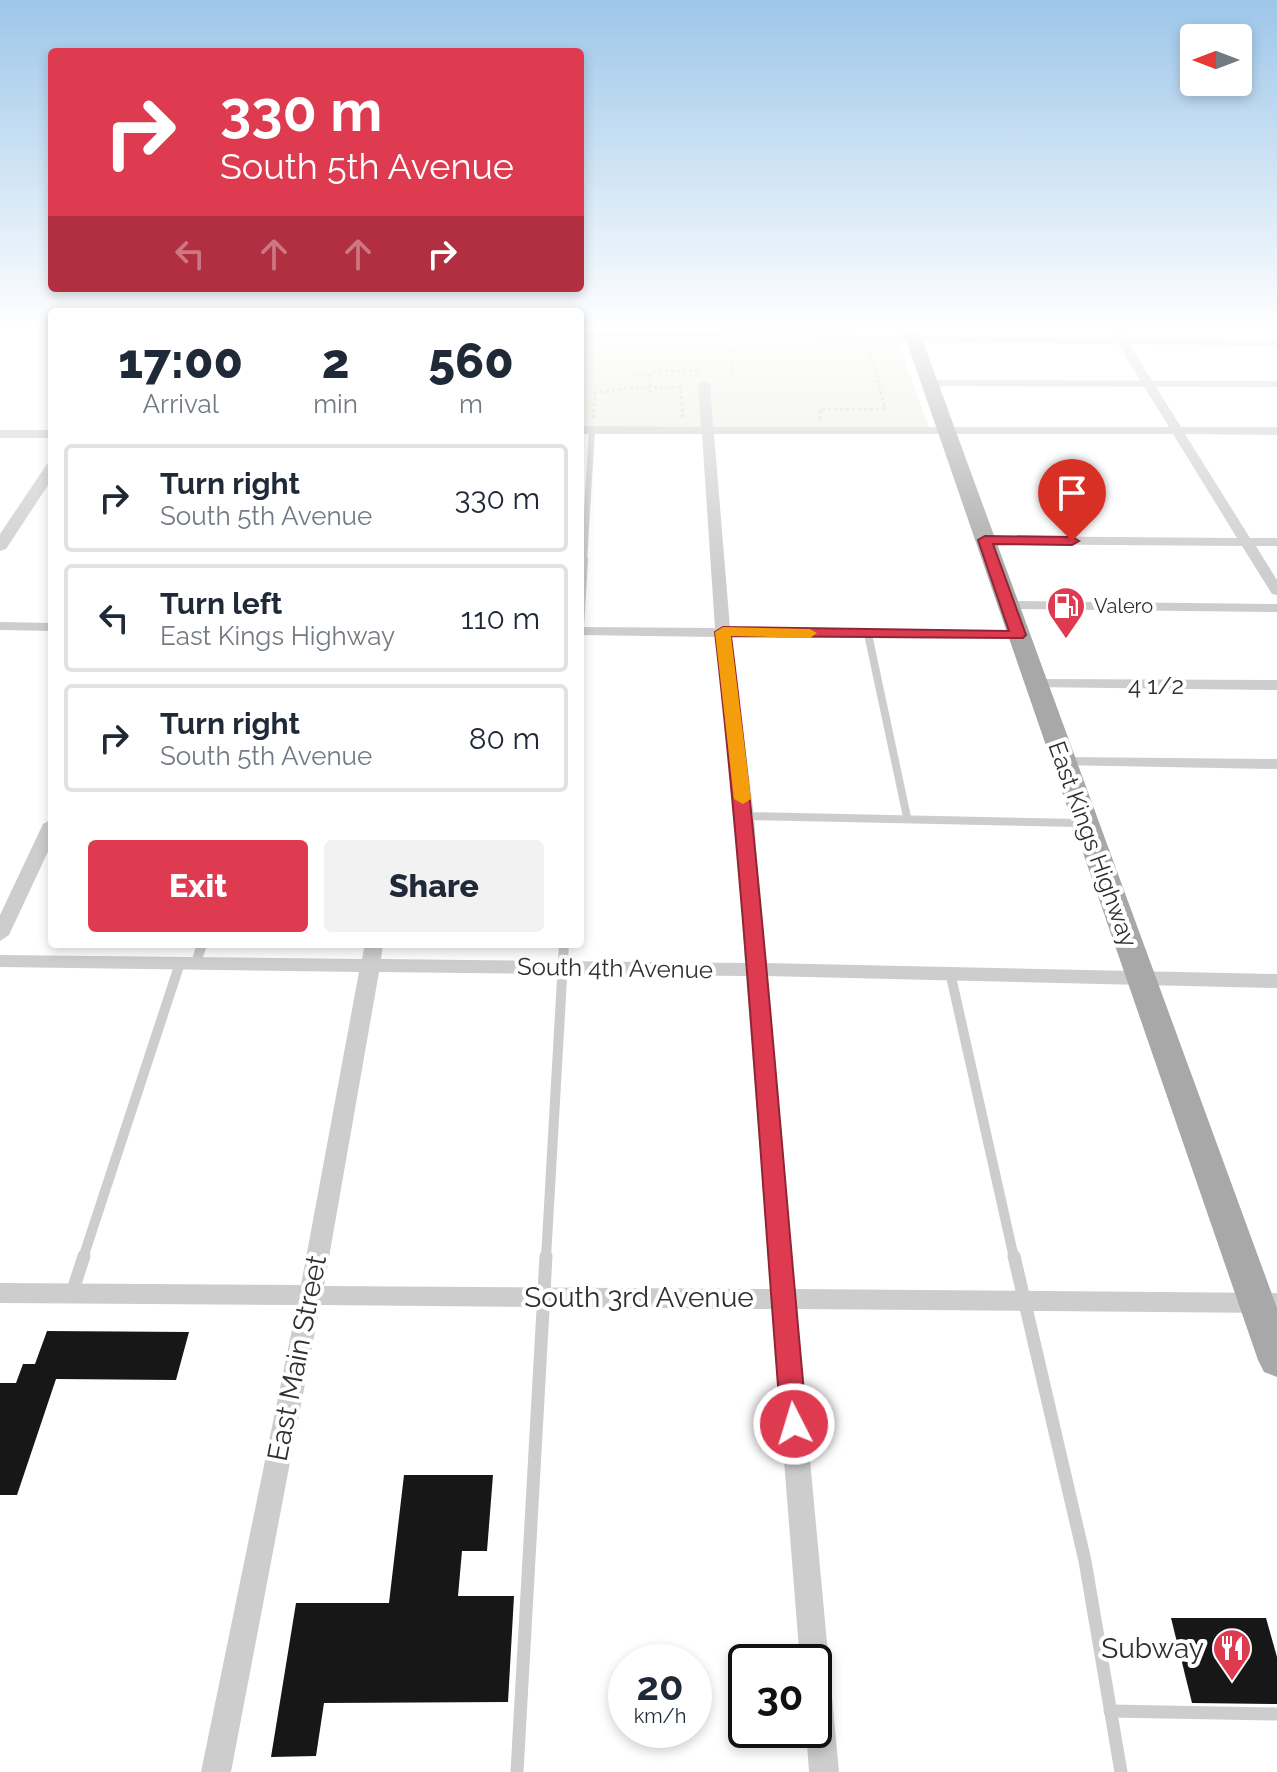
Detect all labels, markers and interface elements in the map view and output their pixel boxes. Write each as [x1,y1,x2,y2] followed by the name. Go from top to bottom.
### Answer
[1180,24,1252,96] north arrow
[1180,24,1252,96] map controls
[220,78,382,144] text: 330 m
[88,80,192,184] icon: right
[220,145,514,187] text: South 5th Avenue
[168,232,212,276] icon: left
[252,232,296,276] icon: ahead
[336,232,380,276] icon: ahead
[420,232,464,276] icon: right
[118,333,243,389] text: 17:00
[322,333,349,389] text: 2
[428,333,514,389] text: 560
[142,389,219,419] text: Arrival
[313,389,358,419] text: min
[459,389,483,419] text: m
[1038,459,1106,541] pin
[160,466,300,501] text: Turn right
[1050,471,1094,515] icon: arrive
[92,476,136,520] icon: right
[454,481,540,516] text: 330 m
[160,501,372,531] text: South 5th Avenue
[1045,585,1087,640] fuel station icon: Valero
[160,586,282,621] text: Turn left
[1094,594,1153,618] place label: Valero
[92,596,136,640] icon: left
[461,601,540,636] text: 110 m
[160,621,395,651] text: East Kings Highway
[1128,671,1184,700] street label: 4 1/2
[160,706,300,741] text: Turn right
[92,716,136,760] icon: right
[469,721,540,756] text: 80 m
[1042,737,1144,951] street label: East Kings Highway
[160,741,372,771] text: South 5th Avenue
[88,840,308,932] button: Exit
[324,840,544,932] button: Share
[517,952,713,984] street label: South 4th Avenue
[261,1252,333,1464] street label: East Main Street
[524,1281,754,1314] street label: South 3rd Avenue
[752,1382,836,1466] position arrow
[1211,1627,1253,1682] restaurant icon: Subway
[1101,1632,1204,1665] place label: Subway
[728,1644,832,1748] speed limit sign: 30
[636,1662,684,1709] text: 20
[634,1704,686,1728] text: km/h

